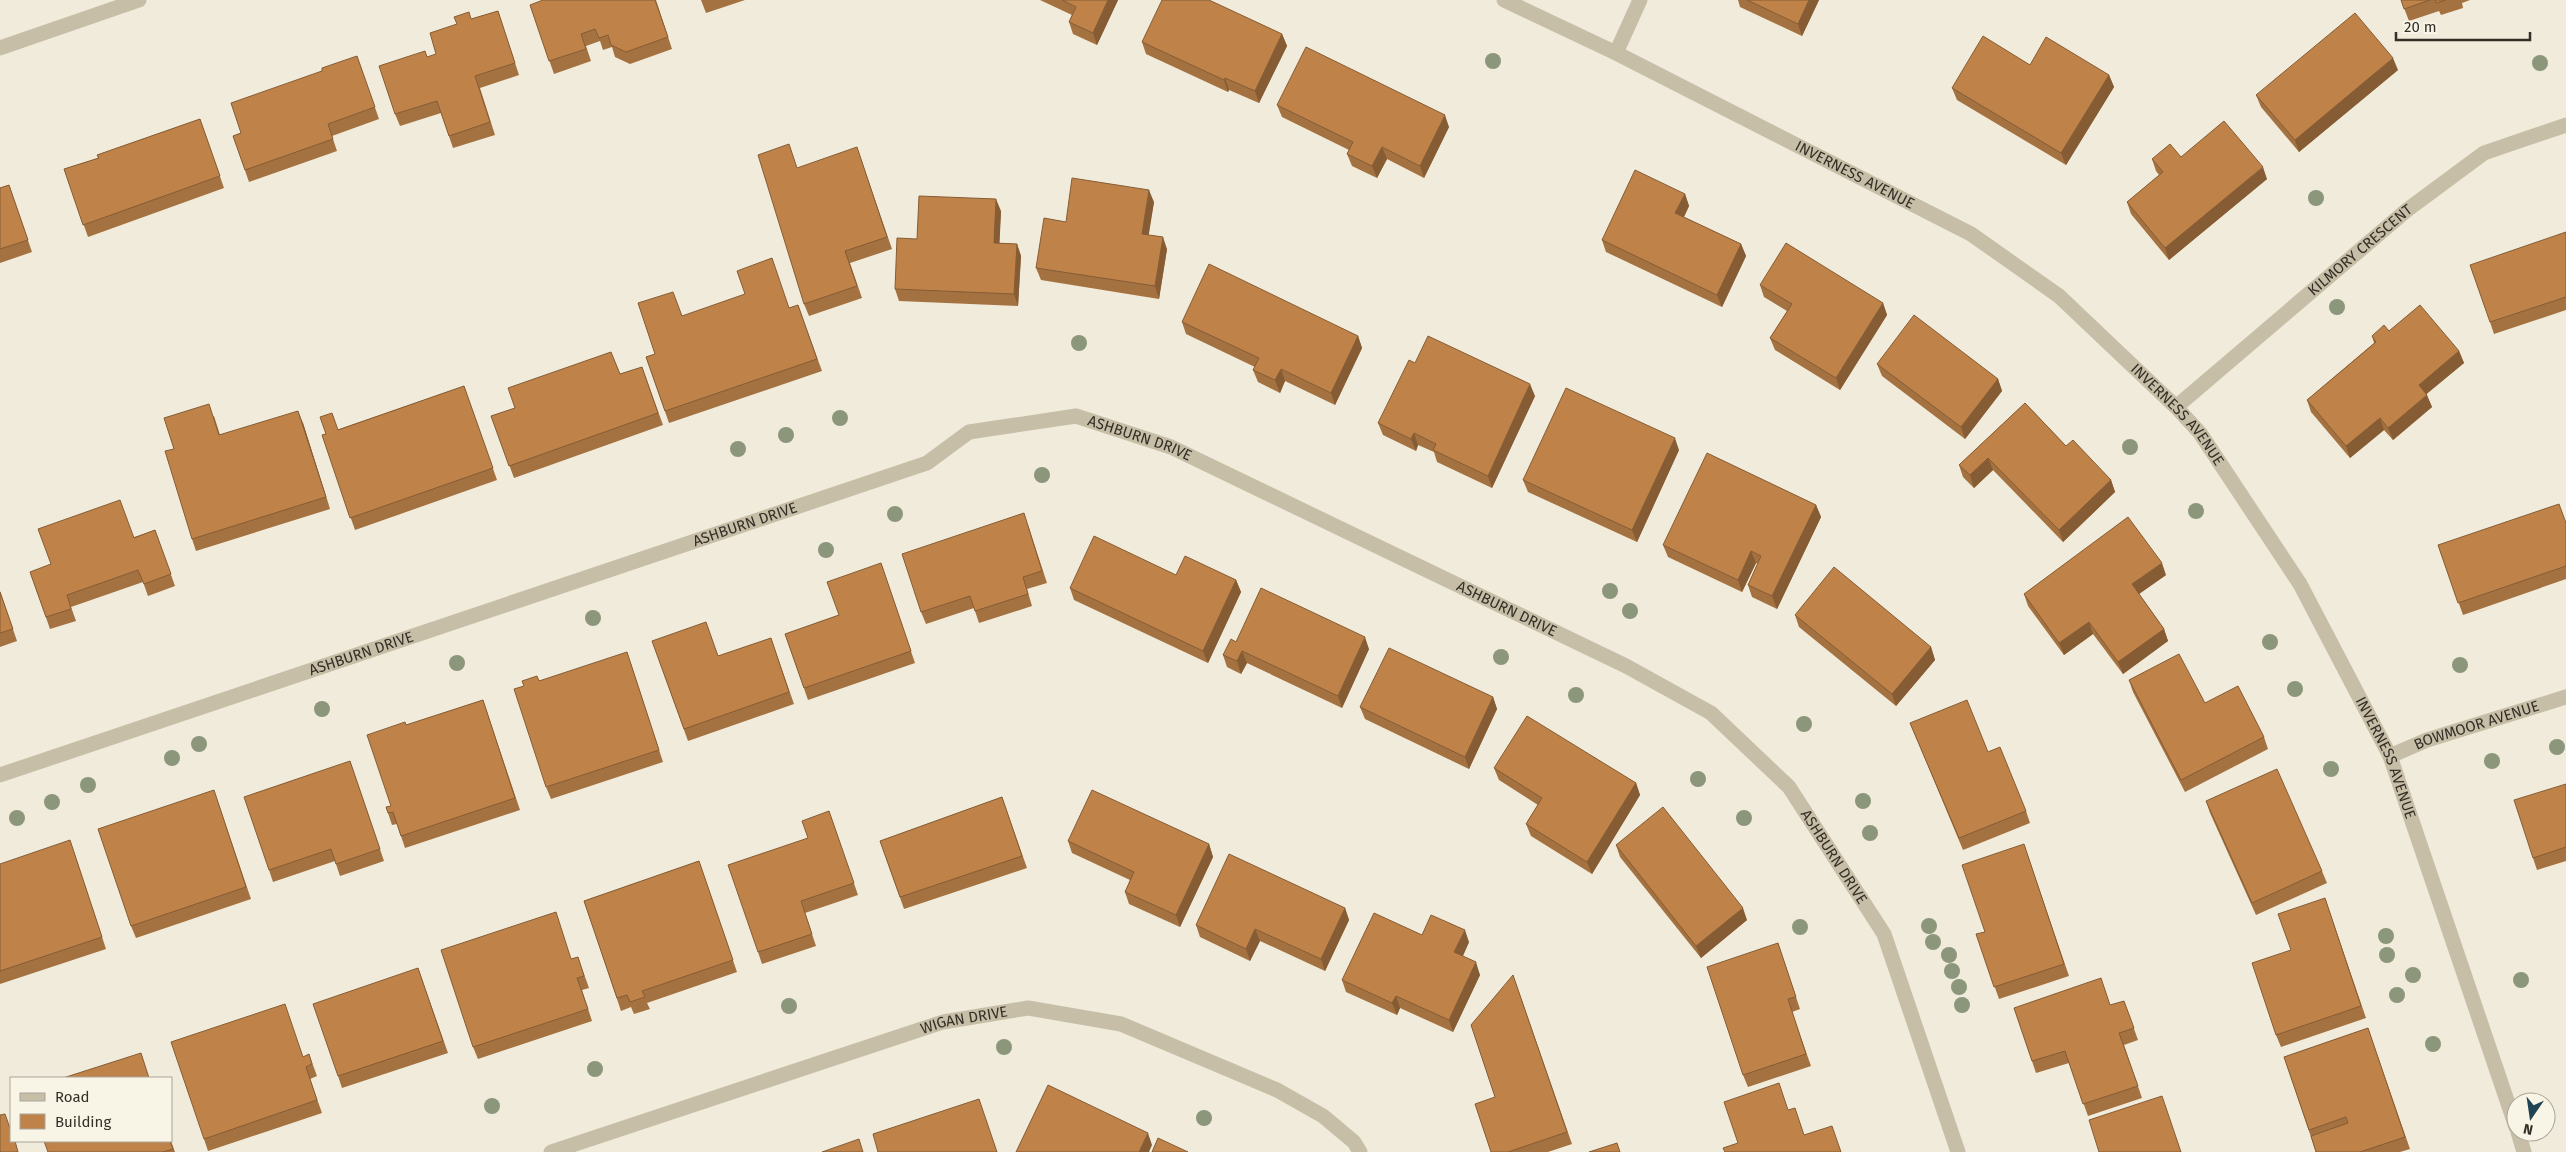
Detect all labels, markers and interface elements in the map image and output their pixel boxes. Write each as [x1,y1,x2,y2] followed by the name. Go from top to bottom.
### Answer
[2396,10,2530,42] scale bar
[2404,18,2437,36] text: 20 m
[1792,137,1917,213] street label: INVERNESS AVENUE
[2304,200,2416,299] street label: KILMORY CRESCENT
[2127,360,2228,469] street label: INVERNESS AVENUE
[1086,411,1195,465] street label: ASHBURN DRIVE
[690,498,799,550] street label: ASHBURN DRIVE
[1454,577,1560,640] street label: ASHBURN DRIVE
[307,628,416,679] street label: ASHBURN DRIVE
[2352,694,2420,821] street label: INVERNESS AVENUE
[2411,697,2541,754] street label: BOWMOOR AVENUE
[1797,806,1871,907] street label: ASHBURN DRIVE
[918,1002,1009,1038] street label: WIGAN DRIVE
[10,1077,172,1142] legend
[55,1088,90,1106] text: Road
[2506,1092,2556,1142] north arrow
[55,1113,111,1131] text: Building
[2522,1120,2535,1139] text: N

